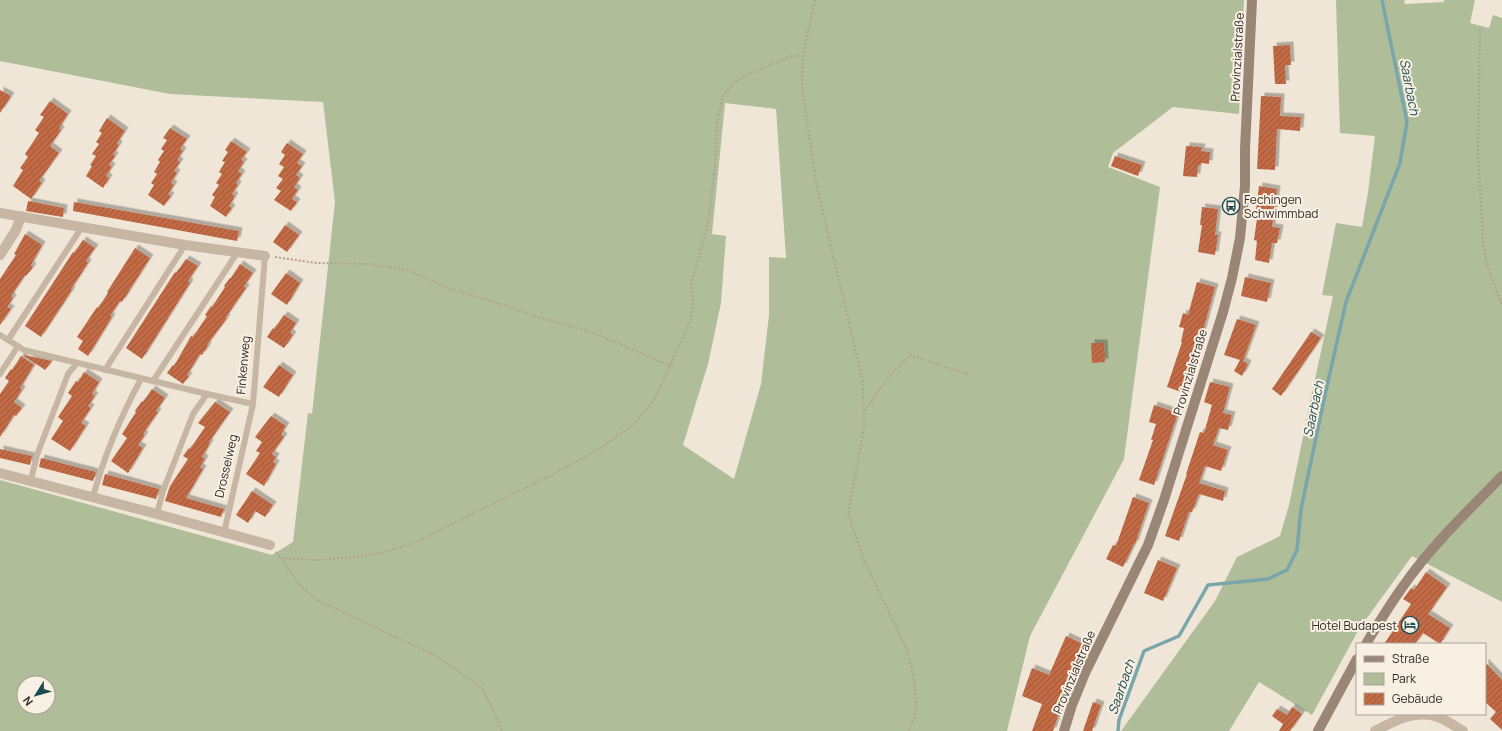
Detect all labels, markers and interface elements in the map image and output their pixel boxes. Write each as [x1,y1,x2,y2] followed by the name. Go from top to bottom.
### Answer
[1226,12,1248,102] street label: Provinzialstraße
[1396,57,1425,118] water label: Saarbach
[1244,191,1318,222] place label: Fechingen Schwimmbad
[1221,196,1241,216] bus stop icon: Fechingen Schwimmbad
[1169,327,1211,417] street label: Provinzialstraße
[232,335,254,395] street label: Finkenweg
[1298,378,1328,439] water label: Saarbach
[210,433,242,499] street label: Drosselweg
[1400,615,1420,635] hotel icon: Hotel Budapest
[1311,617,1397,634] place label: Hotel Budapest
[1049,628,1099,716] street label: Provinzialstraße
[1356,643,1486,715] legend
[1392,650,1429,667] text: Straße
[1103,656,1139,717] water label: Saarbach
[1392,670,1417,687] text: Park
[16,675,56,715] north arrow
[1392,690,1443,707] text: Gebäude
[19,694,36,709] text: N

